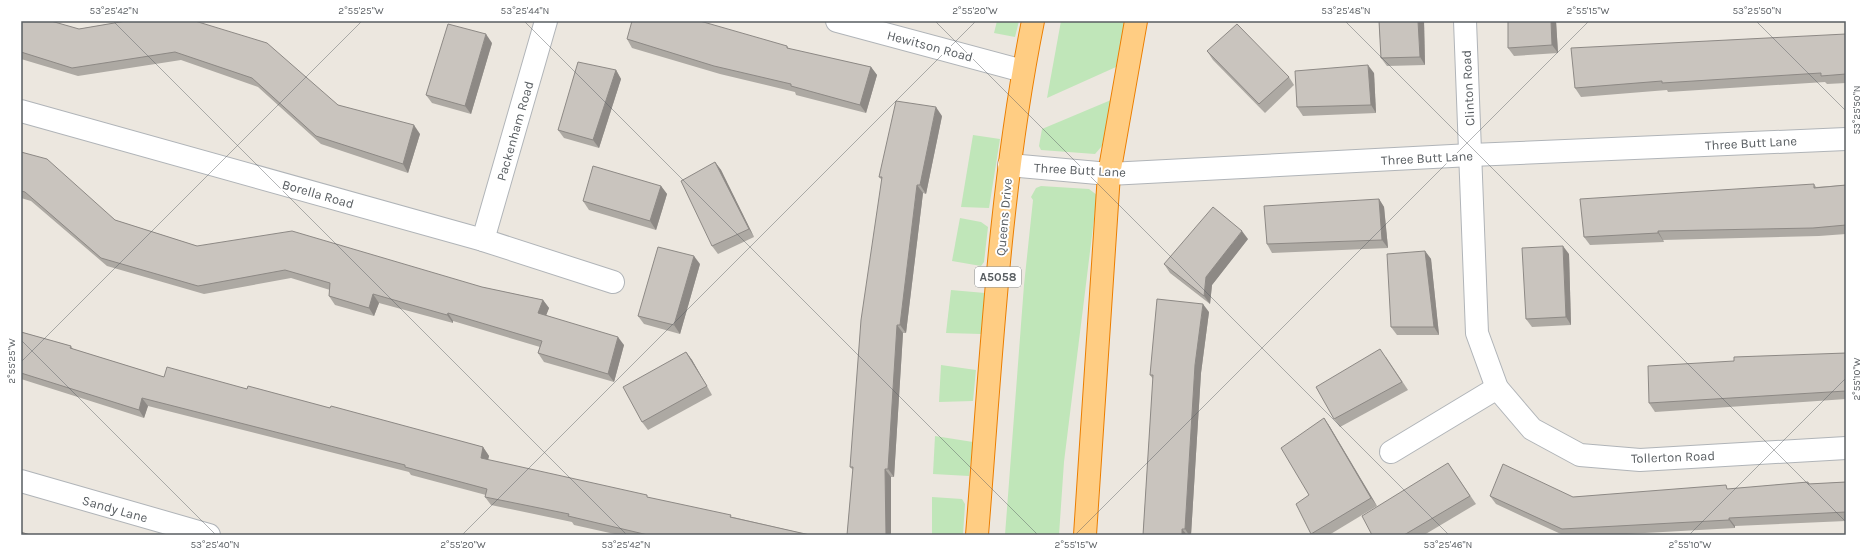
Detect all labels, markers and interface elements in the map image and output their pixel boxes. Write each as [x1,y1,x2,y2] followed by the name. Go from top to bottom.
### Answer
[89,5,139,17] text: 53°25'42"N
[338,5,384,17] text: 2°55'25"W
[501,5,549,17] text: 53°25'44"N
[952,5,998,17] text: 2°55'20"W
[1321,5,1371,17] text: 53°25'48"N
[1567,5,1609,17] text: 2°55'15"W
[1732,5,1782,17] text: 53°25'50"N
[885,27,975,65] street label: Hewitson Road
[1459,50,1477,126] street label: Clinton Road
[494,79,536,183] street label: Packenham Road
[1851,85,1863,135] text: 53°25'50"N
[1705,133,1798,153] street label: Three Butt Lane
[1381,148,1474,168] street label: Three Butt Lane
[1034,160,1127,180] street label: Three Butt Lane
[280,177,356,211] street label: Borella Road
[993,177,1015,256] street label: Queens Drive
[975,267,1021,287] road number: A5058
[6,338,18,384] text: 2°55'25"W
[1851,357,1863,401] text: 2°55'10"W
[1631,448,1715,466] street label: Tollerton Road
[81,492,150,526] street label: Sandy Lane
[190,539,240,551] text: 53°25'40"N
[440,539,486,551] text: 2°55'20"W
[601,539,651,551] text: 53°25'42"N
[1055,539,1097,551] text: 2°55'15"W
[1424,539,1472,551] text: 53°25'46"N
[1668,539,1712,551] text: 2°55'10"W

